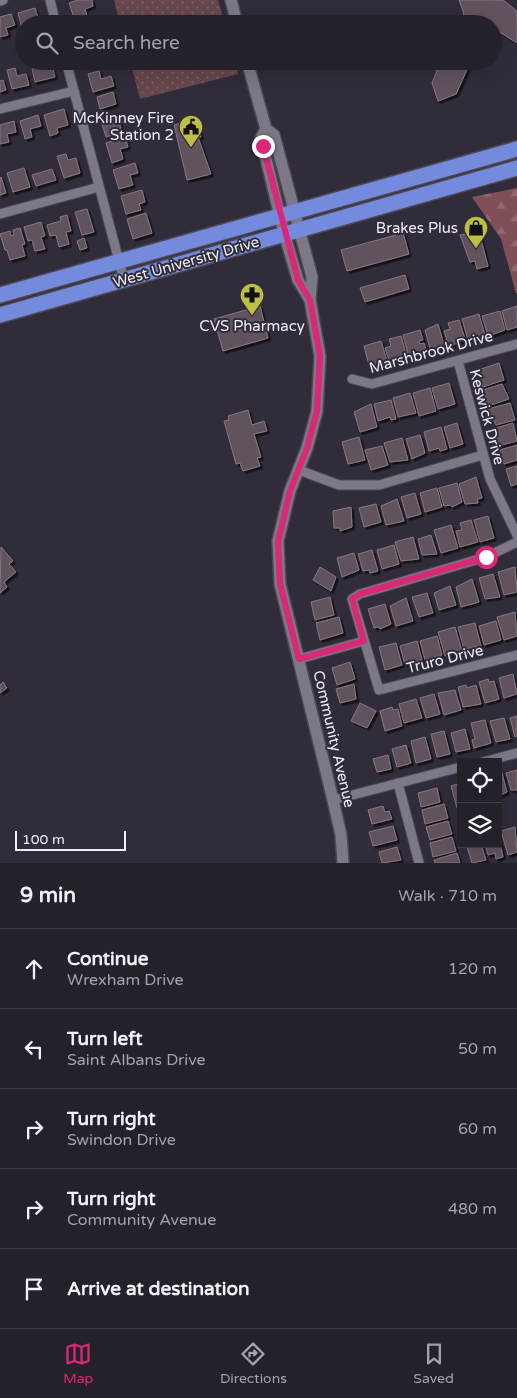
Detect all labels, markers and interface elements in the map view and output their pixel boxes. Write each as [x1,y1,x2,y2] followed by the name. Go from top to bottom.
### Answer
[15,15,502,70] search box
[33,29,61,57] icon: search
[73,32,180,54] text: Search here
[73,109,174,144] place label: McKinney Fire Station 2
[178,114,204,148] public building icon: McKinney Fire Station 2
[252,135,275,158] route end
[463,215,489,249] shop icon: Brakes Plus
[376,219,458,237] place label: Brakes Plus
[111,232,261,292] street label: West University Drive
[239,282,265,316] pharmacy icon: CVS Pharmacy
[199,317,305,335] place label: CVS Pharmacy
[367,327,495,377] street label: Marshbrook Drive
[466,367,508,467] street label: Keswick Drive
[475,546,498,569] route start
[405,641,485,677] street label: Truro Drive
[309,669,359,809] street label: Community Avenue
[457,758,502,848] map controls
[457,758,502,803] button: locate
[457,803,502,848] button: layers
[15,828,126,851] scale bar
[22,831,65,848] text: 100 m
[20,883,76,908] text: 9 min
[398,886,497,906] text: Walk · 710 m
[67,948,149,970] text: Continue
[20,955,48,983] icon: ahead
[448,959,497,979] text: 120 m
[67,970,184,990] text: Wrexham Drive
[67,1028,143,1050] text: Turn left
[20,1035,48,1063] icon: left
[458,1039,497,1059] text: 50 m
[67,1050,206,1070] text: Saint Albans Drive
[67,1108,155,1130] text: Turn right
[20,1115,48,1143] icon: right
[458,1119,497,1139] text: 60 m
[67,1130,176,1150] text: Swindon Drive
[67,1188,155,1210] text: Turn right
[20,1195,48,1223] icon: right
[448,1199,497,1219] text: 480 m
[67,1210,216,1230] text: Community Avenue
[20,1275,48,1303] icon: arrive
[67,1278,250,1300] text: Arrive at destination
[63,1340,93,1387] tab: Map
[220,1340,287,1387] tab: Directions
[413,1340,454,1387] tab: Saved

